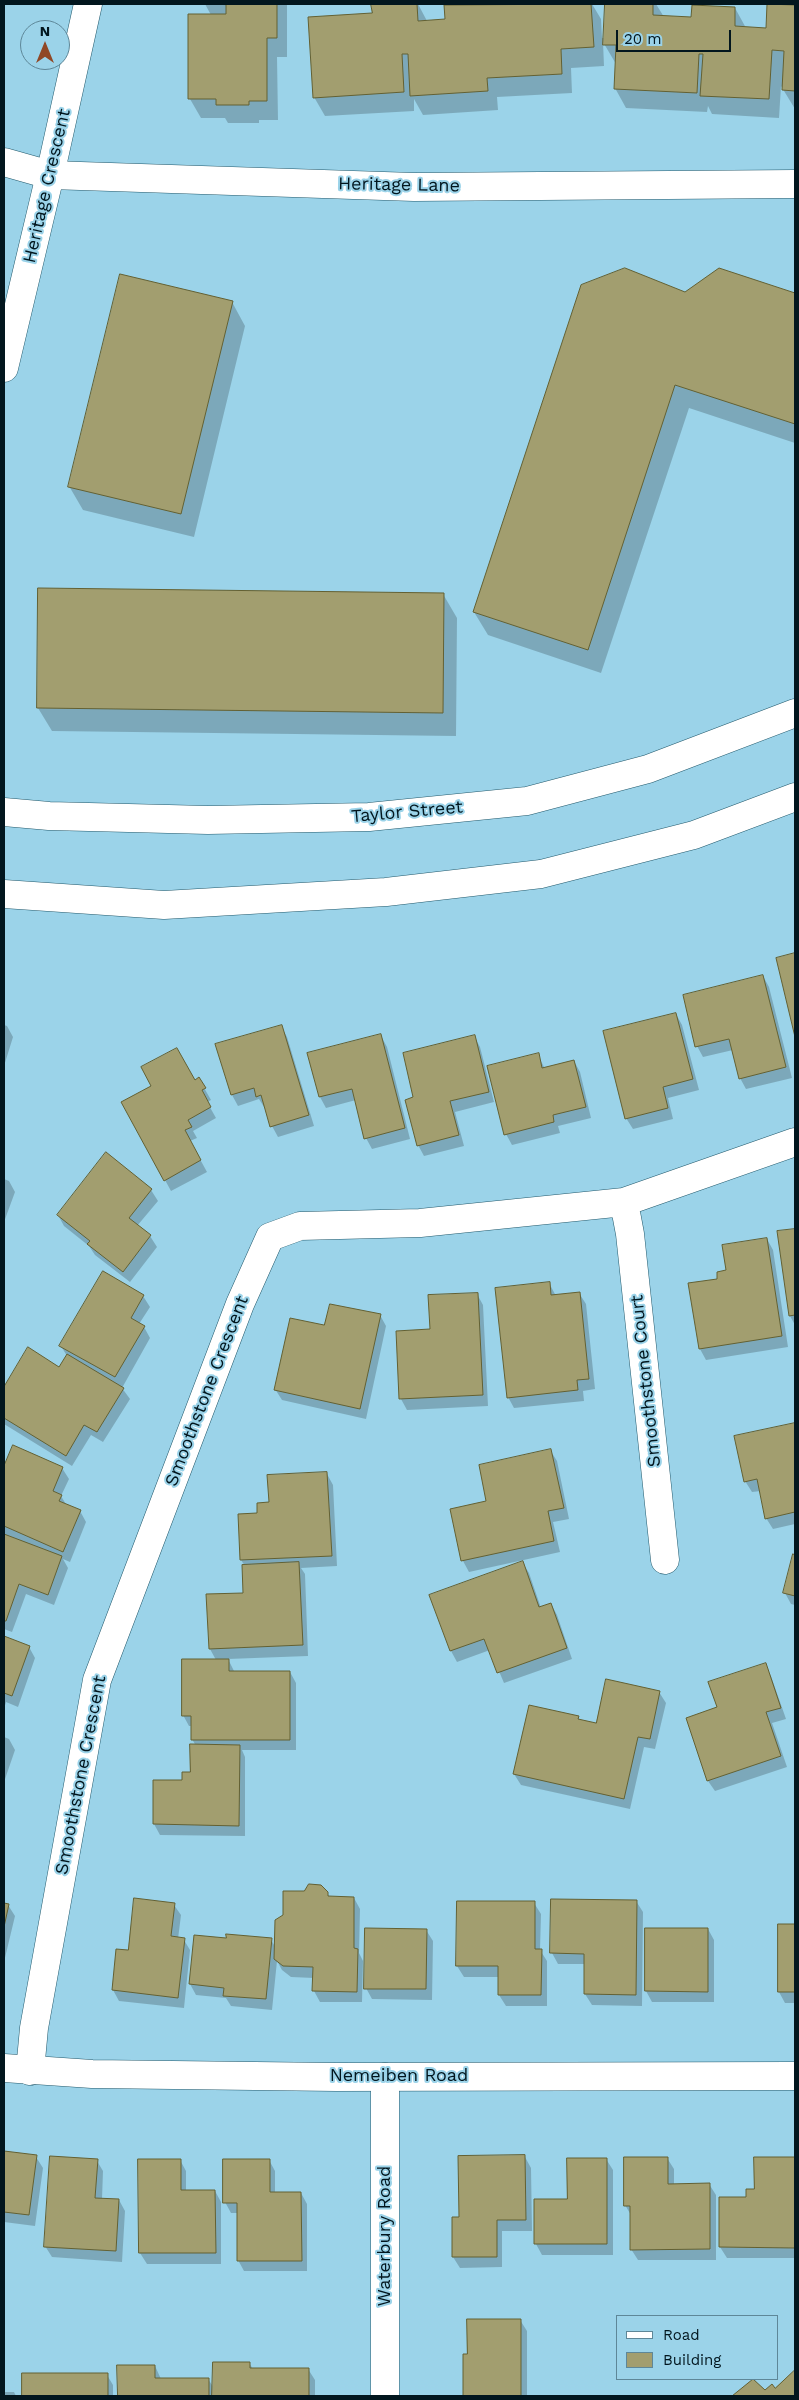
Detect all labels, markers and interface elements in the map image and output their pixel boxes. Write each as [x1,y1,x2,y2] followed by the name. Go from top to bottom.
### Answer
[20,20,70,70] north arrow
[619,20,734,52] scale bar
[40,23,50,39] text: N
[624,30,662,48] text: 20 m
[19,107,75,265] street label: Heritage Crescent
[338,173,460,197] street label: Heritage Lane
[350,796,464,828] street label: Taylor Street
[161,1293,253,1489] street label: Smoothstone Crescent
[626,1294,666,1468] street label: Smoothstone Court
[51,1674,111,1876] street label: Smoothstone Crescent
[330,2065,468,2087] street label: Nemeiben Road
[374,2166,396,2306] street label: Waterbury Road
[616,2315,779,2380] legend
[663,2326,700,2344] text: Road
[663,2351,721,2369] text: Building

